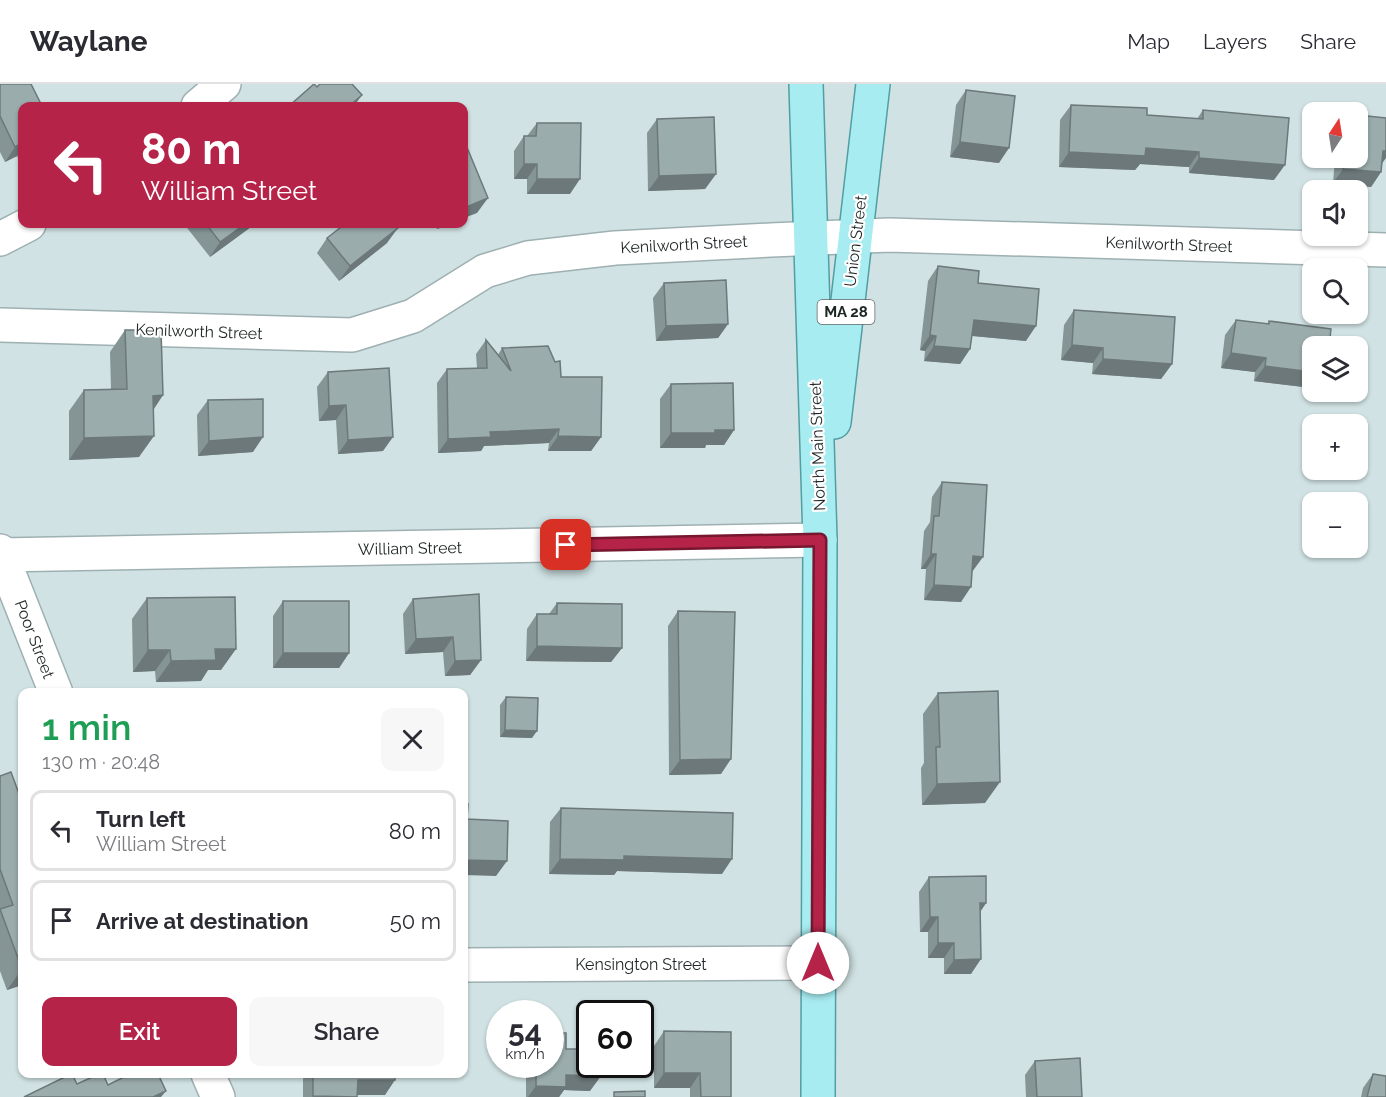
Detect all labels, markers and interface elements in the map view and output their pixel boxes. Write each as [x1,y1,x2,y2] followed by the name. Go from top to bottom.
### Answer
[30,25,147,58] text: Waylane
[1127,29,1170,54] text: Map
[1203,29,1267,54] text: Layers
[1300,29,1356,54] text: Share
[1302,102,1368,168] north arrow
[1302,102,1368,558] map controls
[141,125,241,174] text: 80 m
[42,126,120,204] icon: left
[141,175,317,206] text: William Street
[1302,180,1368,246] button: sound
[840,194,871,288] street label: Union Street
[620,232,749,257] street label: Kenilworth Street
[1105,233,1233,256] street label: Kenilworth Street
[1302,258,1368,324] button: search
[818,300,874,324] road number: MA 28
[135,320,263,343] street label: Kenilworth Street
[1302,336,1368,402] button: layers
[806,380,829,511] street label: North Main Street
[1302,414,1368,480] button: +
[1302,492,1368,558] button: −
[540,519,591,570] pin
[549,528,582,561] icon: arrive
[358,538,463,559] street label: William Street
[11,597,58,682] street label: Poor Street
[42,706,131,748] text: 1 min
[381,708,444,771] button: close
[42,750,160,774] text: 130 m · 20:48
[96,806,186,832] text: Turn left
[45,814,78,847] icon: left
[389,818,441,844] text: 80 m
[96,832,226,856] text: William Street
[45,904,78,937] icon: arrive
[96,908,309,934] text: Arrive at destination
[390,908,441,934] text: 50 m
[786,931,850,995] position arrow
[575,955,707,974] street label: Kensington Street
[42,997,237,1066] button: Exit
[249,997,444,1066] button: Share
[576,1000,654,1078] speed limit sign: 60
[508,1014,542,1049] text: 54
[505,1045,545,1063] text: km/h

